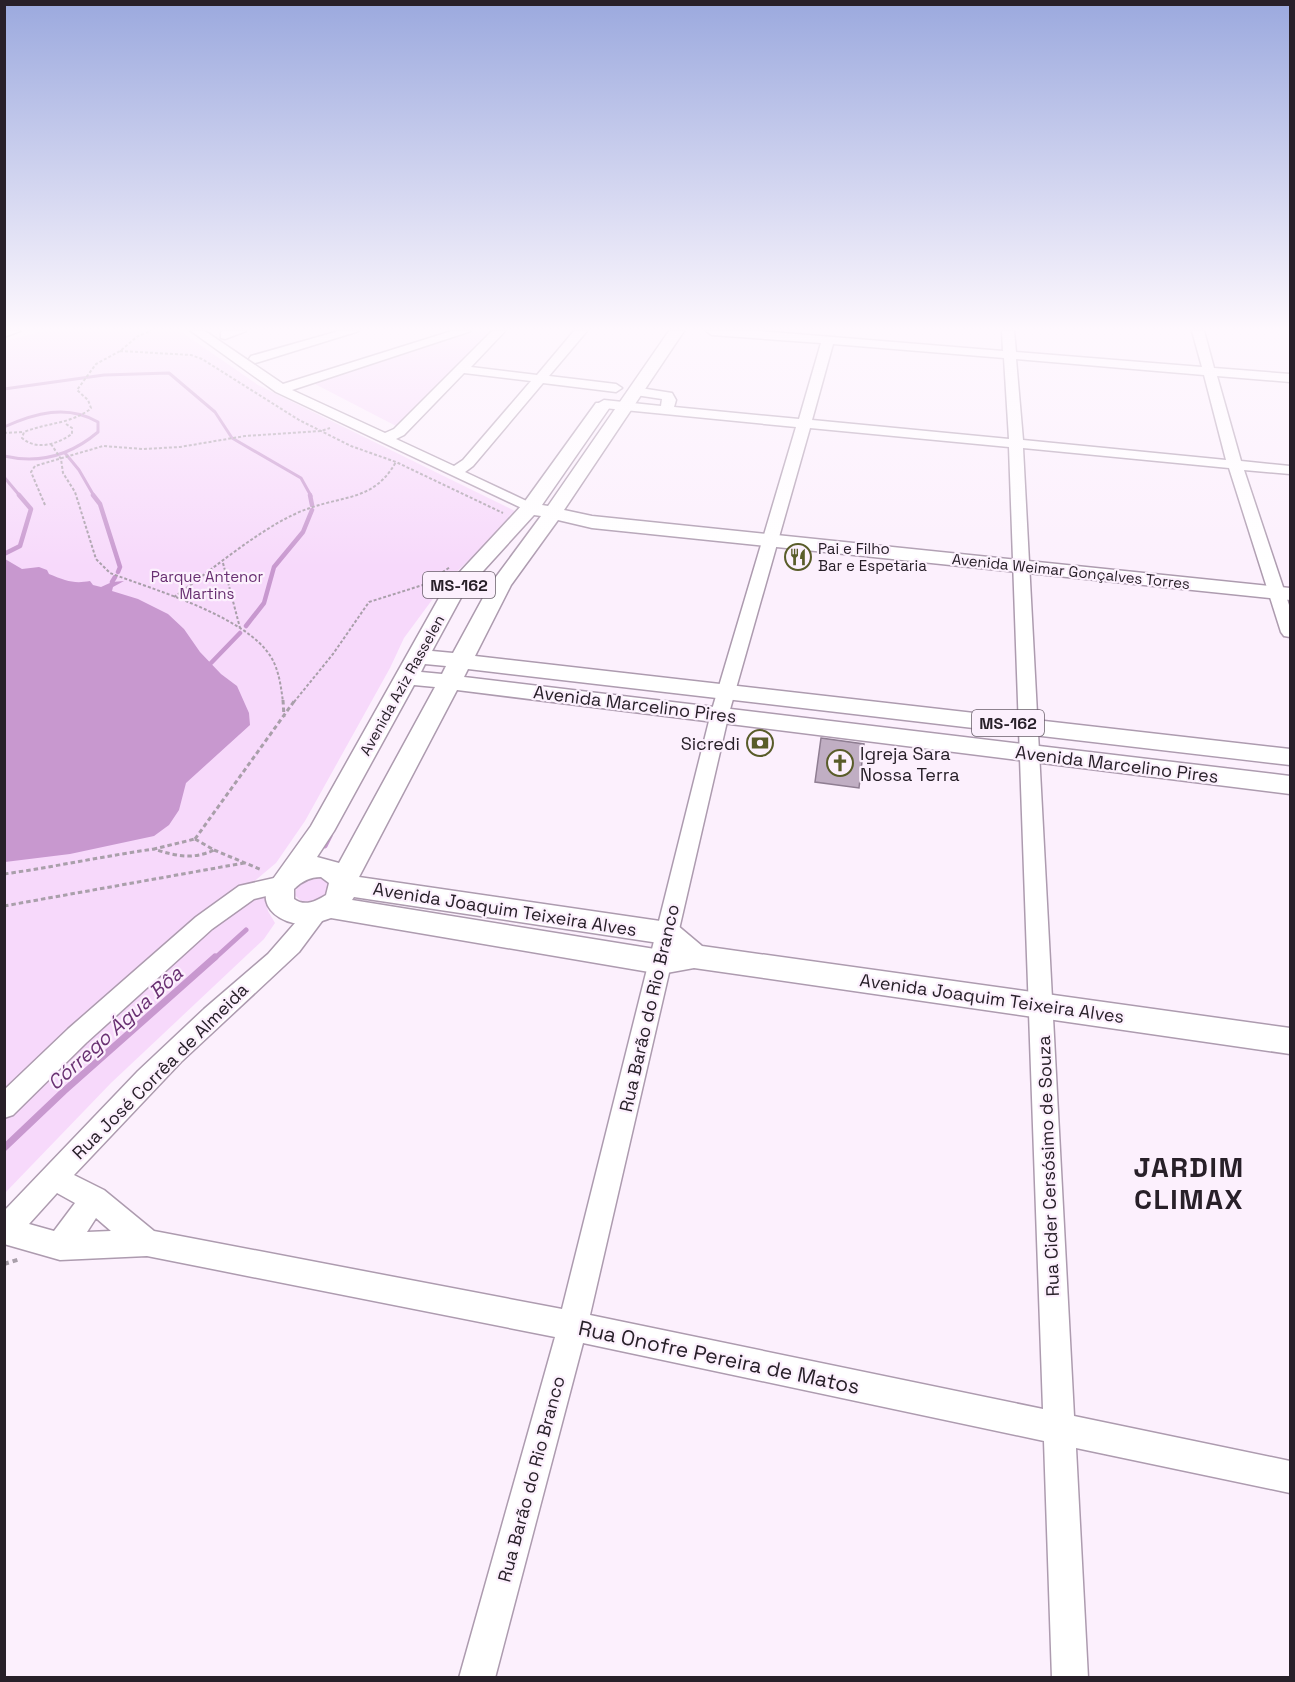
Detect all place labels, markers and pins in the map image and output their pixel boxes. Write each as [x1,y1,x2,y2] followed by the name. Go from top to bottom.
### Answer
[818,539,927,575] place label: Pai e Filho Bar e Espetaria
[783,542,813,572] restaurant icon: Pai e Filho Bar e Espetaria
[745,728,775,758] bank icon: Sicredi
[681,732,740,755] place label: Sicredi
[860,742,960,786] place label: Igreja Sara Nossa Terra
[825,748,855,778] church icon: Igreja Sara Nossa Terra

